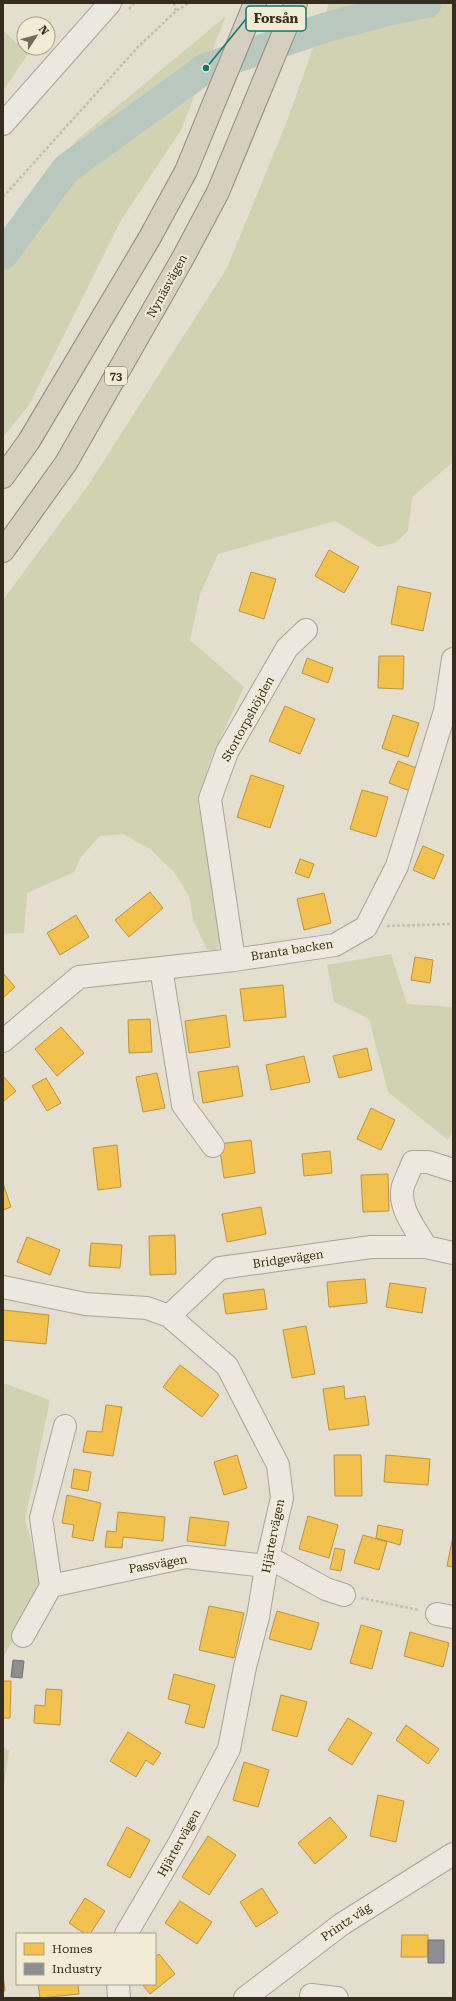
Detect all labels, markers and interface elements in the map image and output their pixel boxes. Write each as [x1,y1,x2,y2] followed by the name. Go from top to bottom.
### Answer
[246,6,306,31] callout: Forsån
[254,11,299,26] text: Forsån
[16,16,56,56] north arrow
[36,23,52,38] text: N
[144,252,190,320] street label: Nynäsvägen
[105,367,127,385] road number: 73
[219,674,277,764] street label: Stortorpshöjden
[250,937,334,963] street label: Branta backen
[252,1247,325,1271] street label: Bridgevägen
[259,1497,287,1574] street label: Hjärtervägen
[128,1552,189,1576] street label: Passvägen
[155,1806,203,1879] street label: Hjärtervägen
[318,1900,374,1944] street label: Printz väg
[16,1933,156,1985] legend
[52,1942,93,1956] text: Homes
[52,1962,103,1976] text: Industry

